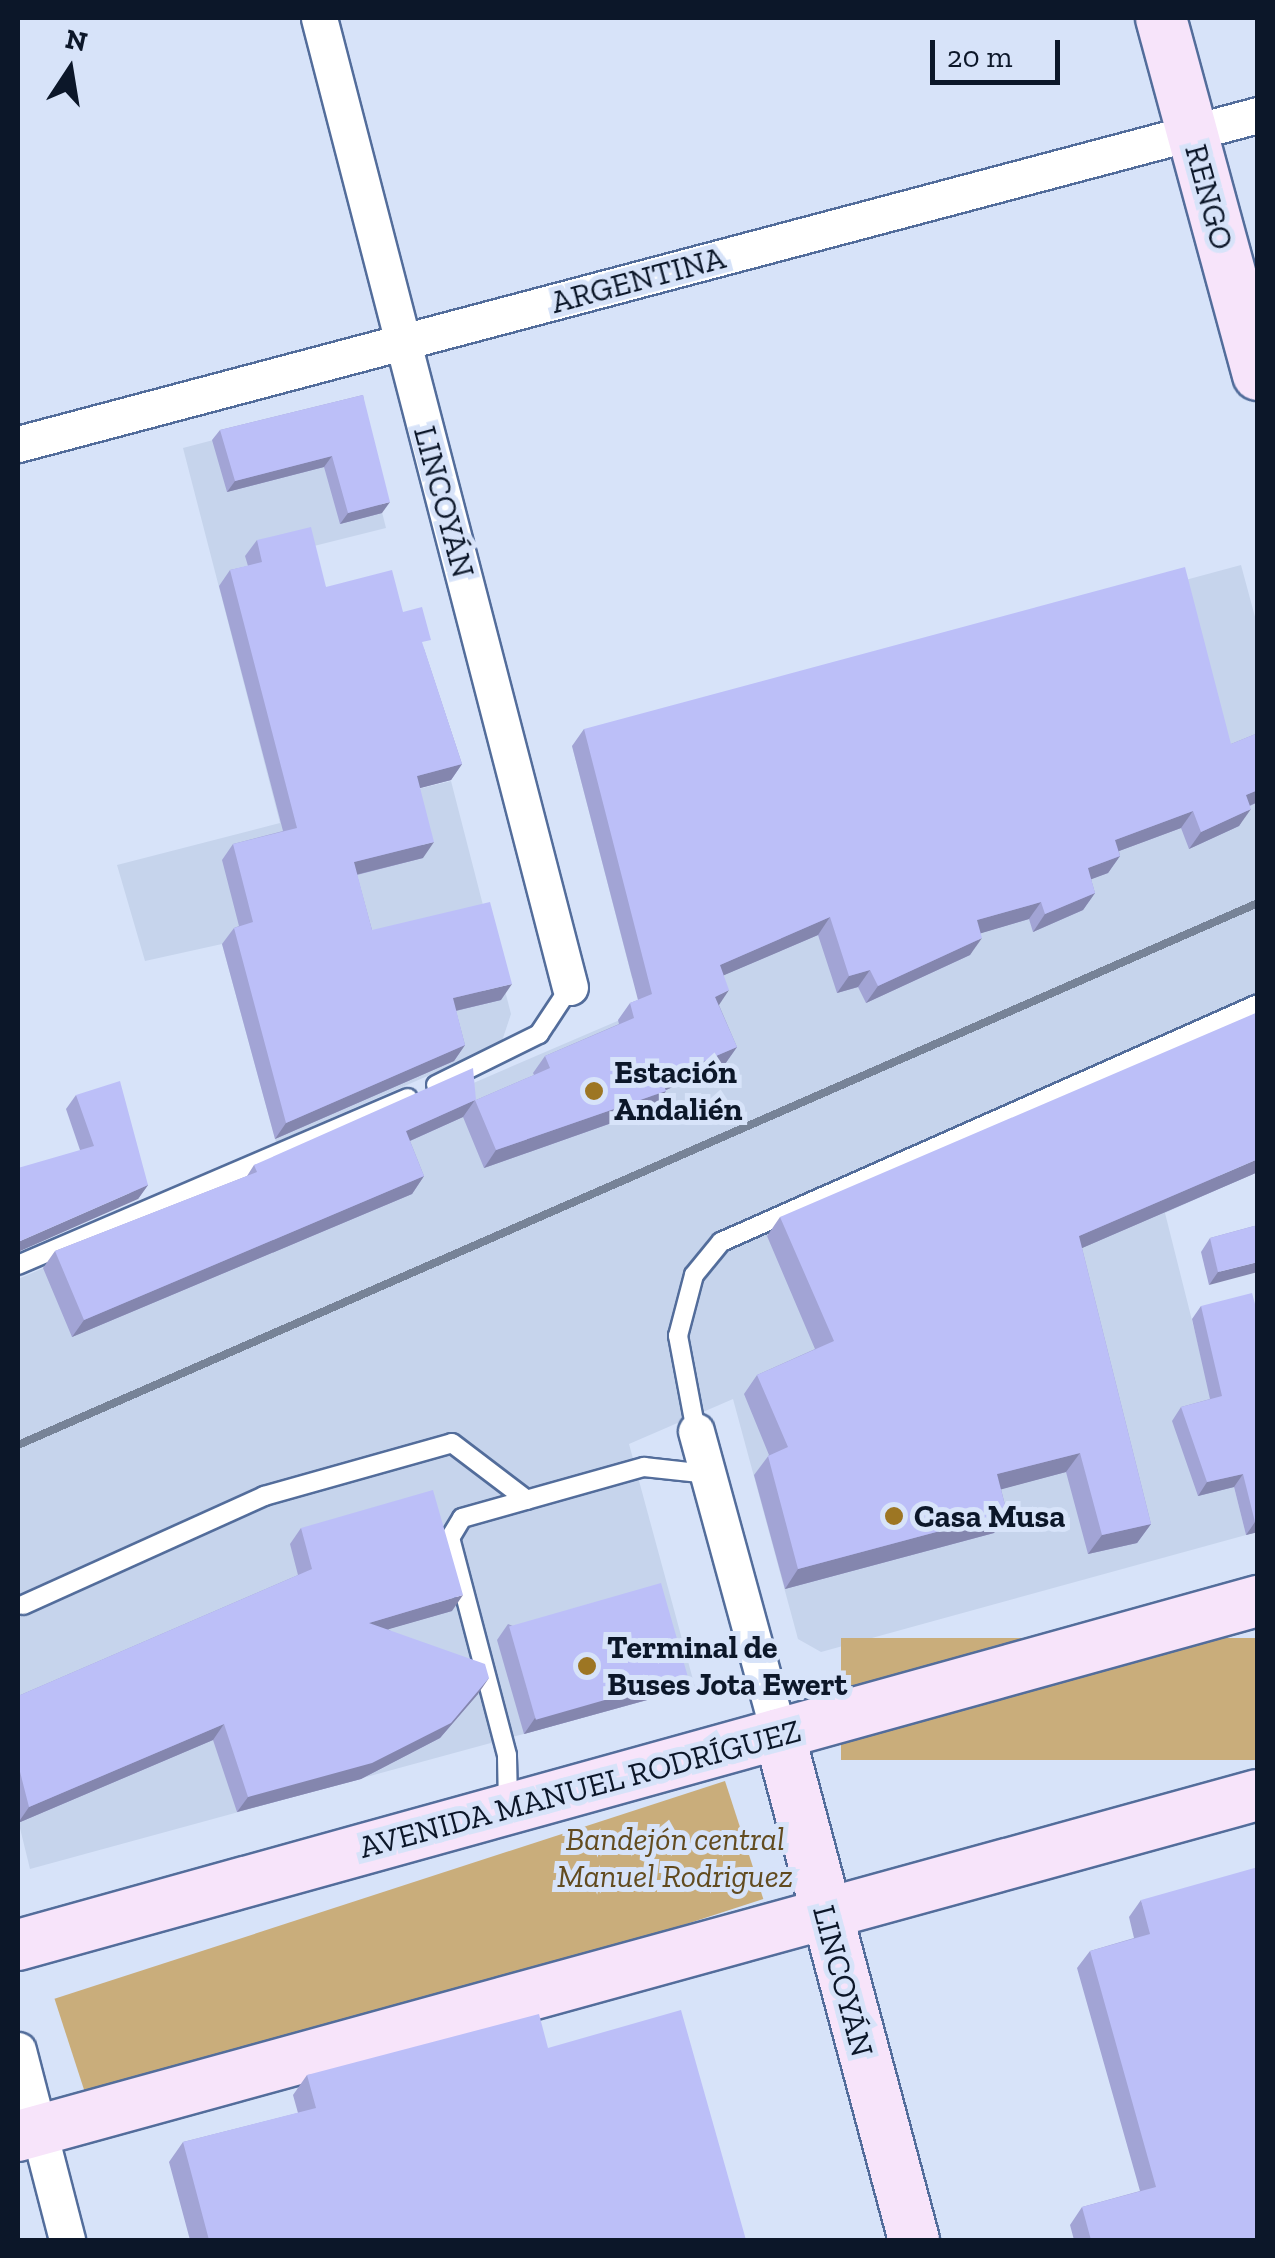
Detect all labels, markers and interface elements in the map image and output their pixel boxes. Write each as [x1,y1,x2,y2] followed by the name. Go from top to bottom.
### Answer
[20,20,120,120] north arrow
[935,20,1065,82] scale bar
[63,22,90,59] text: N
[947,39,1012,75] text: 20 m
[1177,140,1241,254] street label: RENGO
[547,238,729,322] street label: ARGENTINA
[405,422,483,582] street label: LINCOYÁN
[614,1054,743,1129] place label: Estación Andalién
[583,1080,605,1102] marker: Estación Andalién
[914,1497,1065,1535] place label: Casa Musa
[883,1505,905,1527] marker: Casa Musa
[607,1629,848,1704] place label: Terminal de Buses Jota Ewert
[576,1655,598,1677] marker: Terminal de Buses Jota Ewert
[354,1711,806,1867] street label: AVENIDA MANUEL RODRÍGUEZ
[557,1821,793,1896] park label: Bandejón central Manuel Rodriguez
[804,1901,882,2061] street label: LINCOYÁN

